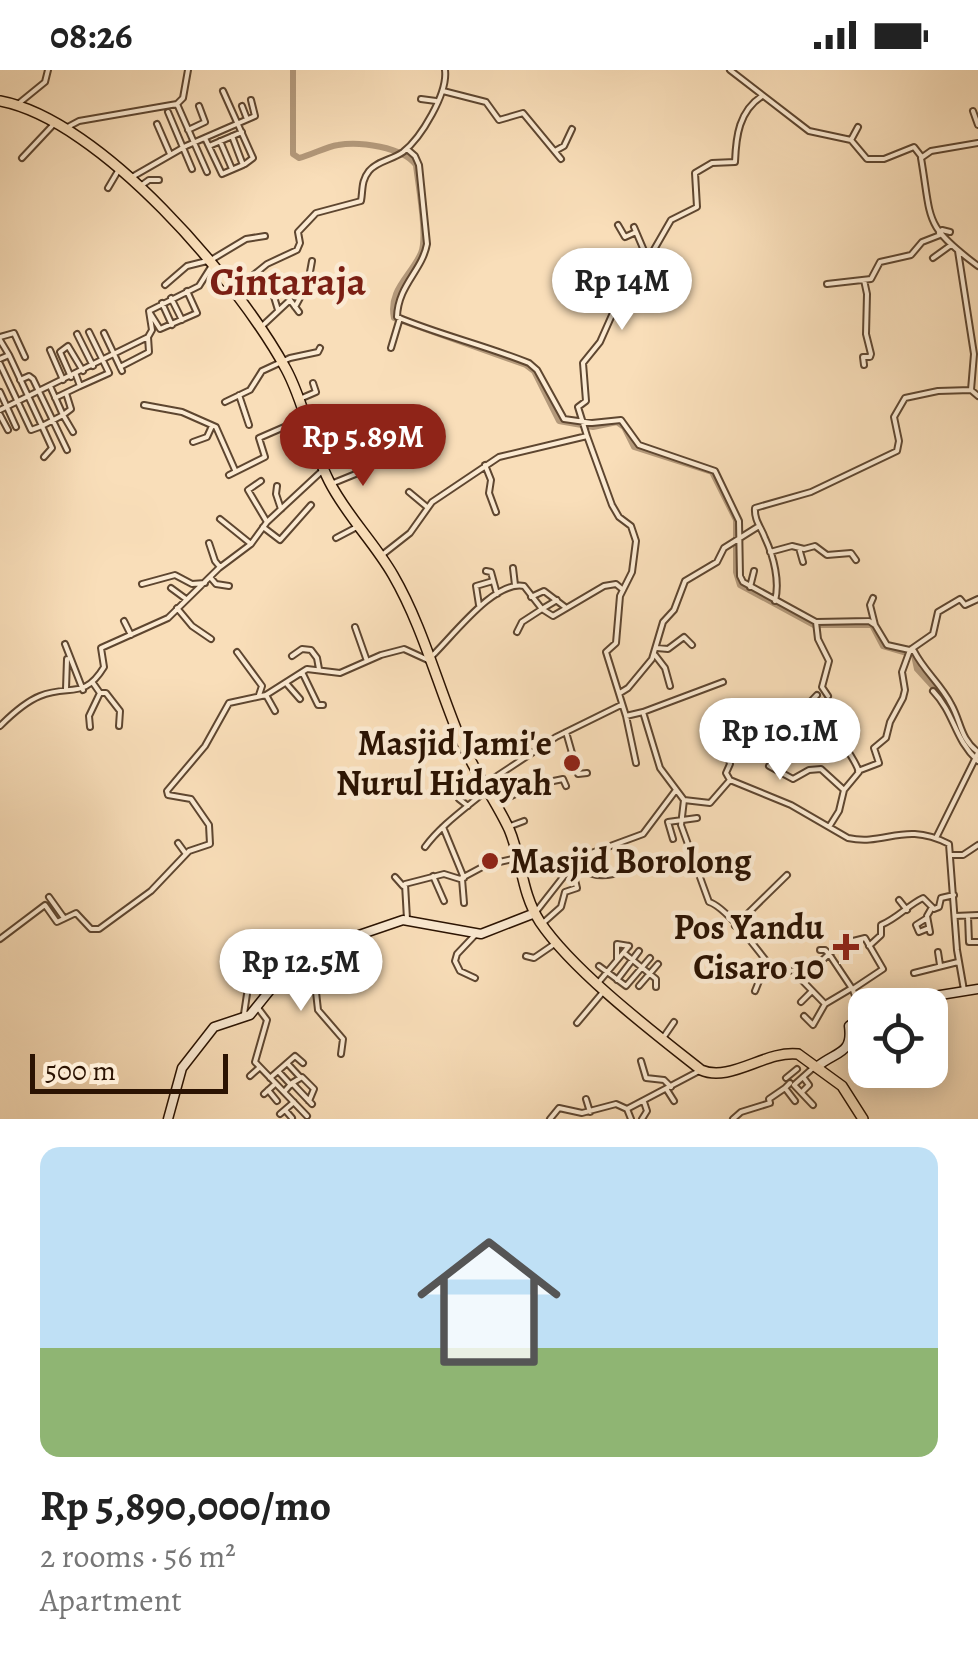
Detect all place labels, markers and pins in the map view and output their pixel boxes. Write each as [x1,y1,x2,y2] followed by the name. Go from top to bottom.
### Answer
[541,248,703,333] pin: Rp 14M
[260,404,466,489] pin: Rp 5.89M
[677,698,883,783] pin: Rp 10.1M
[336,719,552,807] place label: Masjid Jami'e Nurul Hidayah
[561,752,583,774] marker: Masjid Jami'e Nurul Hidayah
[510,837,752,885] place label: Masjid Borolong
[479,850,501,872] marker: Masjid Borolong
[674,903,825,991] place label: Pos Yandu Cisaro 10
[198,929,404,1014] pin: Rp 12.5M
[833,934,859,960] marker: Pos Yandu Cisaro 10

